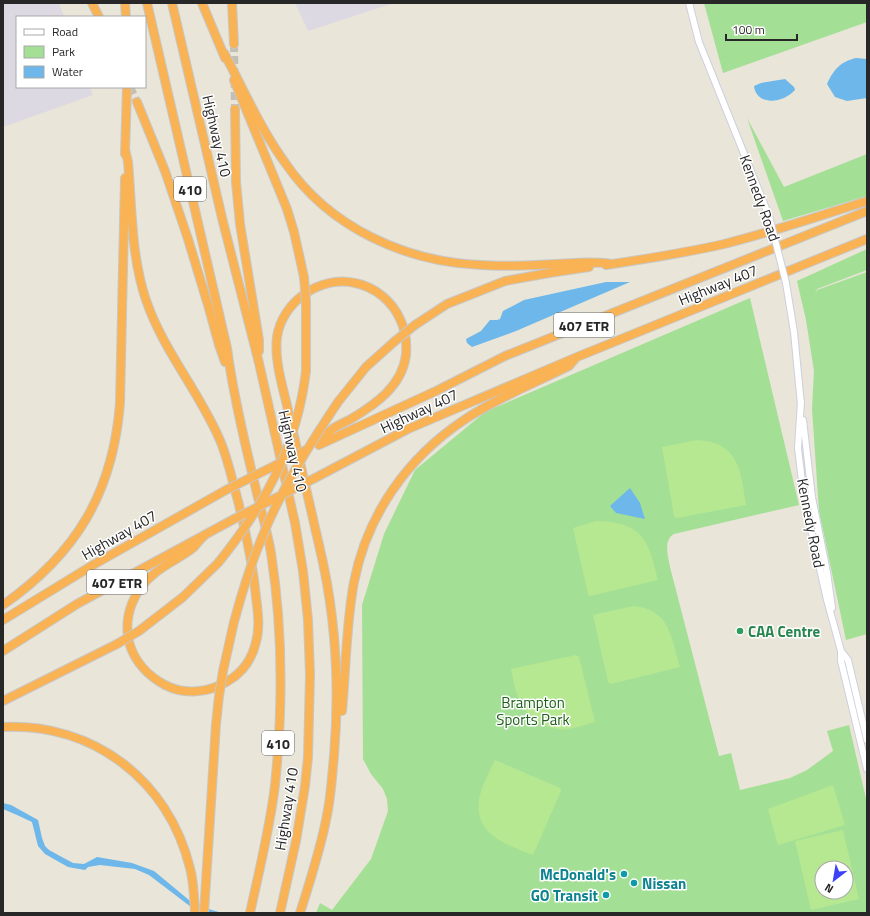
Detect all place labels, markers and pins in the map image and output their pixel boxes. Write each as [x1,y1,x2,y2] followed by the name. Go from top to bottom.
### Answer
[748,620,821,643] place label: CAA Centre
[735,626,745,636] marker: CAA Centre
[540,863,616,886] place label: McDonald's
[619,869,629,879] marker: McDonald's
[642,872,686,895] place label: Nissan
[629,878,639,888] marker: Nissan
[531,884,599,907] place label: GO Transit
[601,890,611,900] marker: GO Transit

